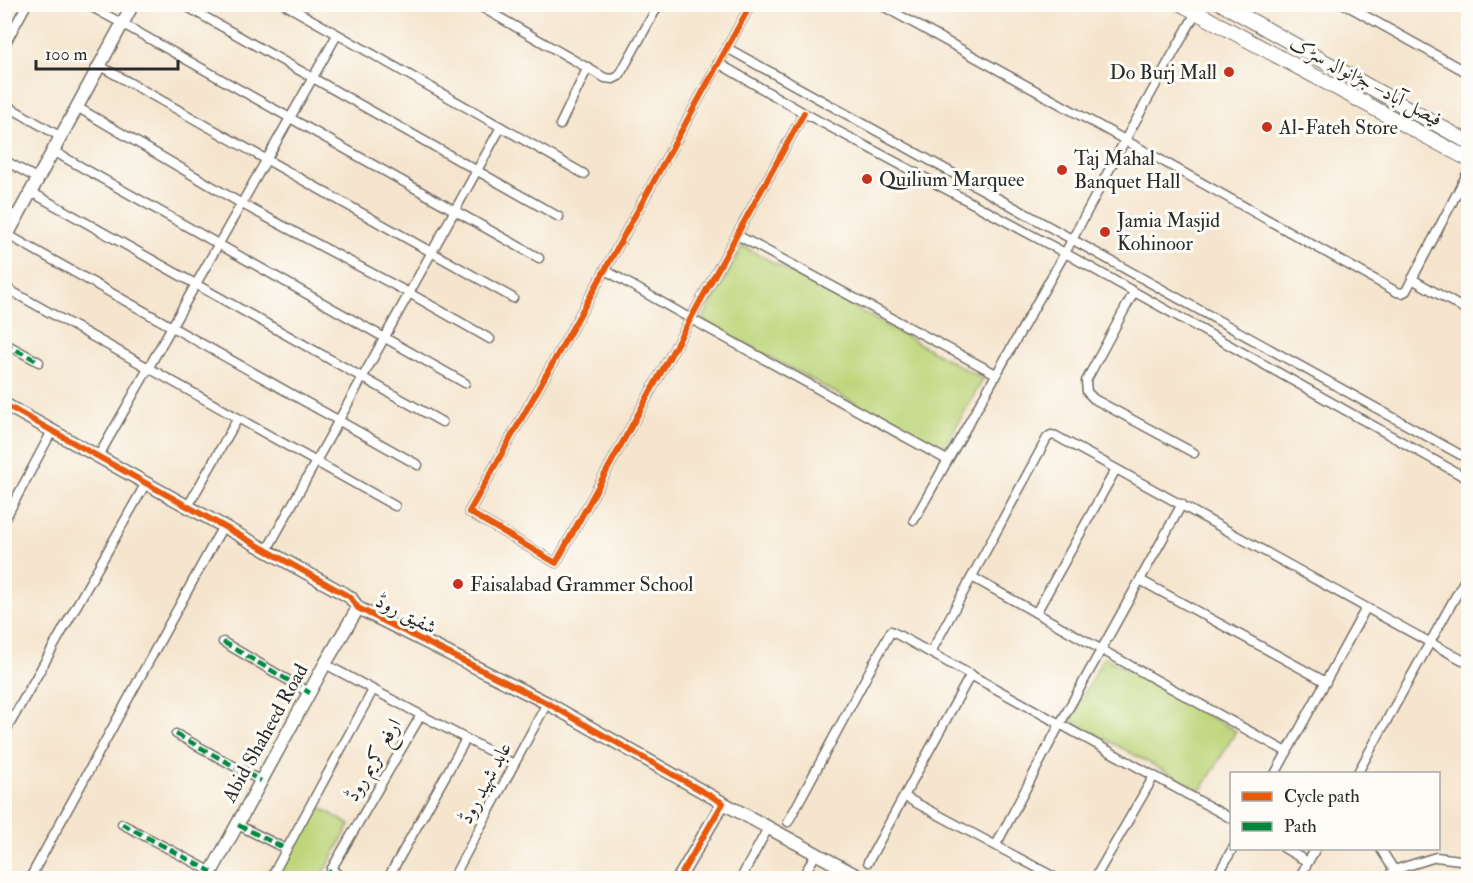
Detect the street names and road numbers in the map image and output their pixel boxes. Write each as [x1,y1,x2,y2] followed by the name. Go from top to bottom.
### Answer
[1284,30,1447,134] street label: فیصل آباد– جڑانوالہ سڑک
[371,588,441,640] street label: شفیق روڈ
[216,659,313,808] street label: Abid Shaheed Road
[339,714,411,809] street label: ارفع کریم روڈ
[453,738,517,828] street label: عابد شہید روڈ

